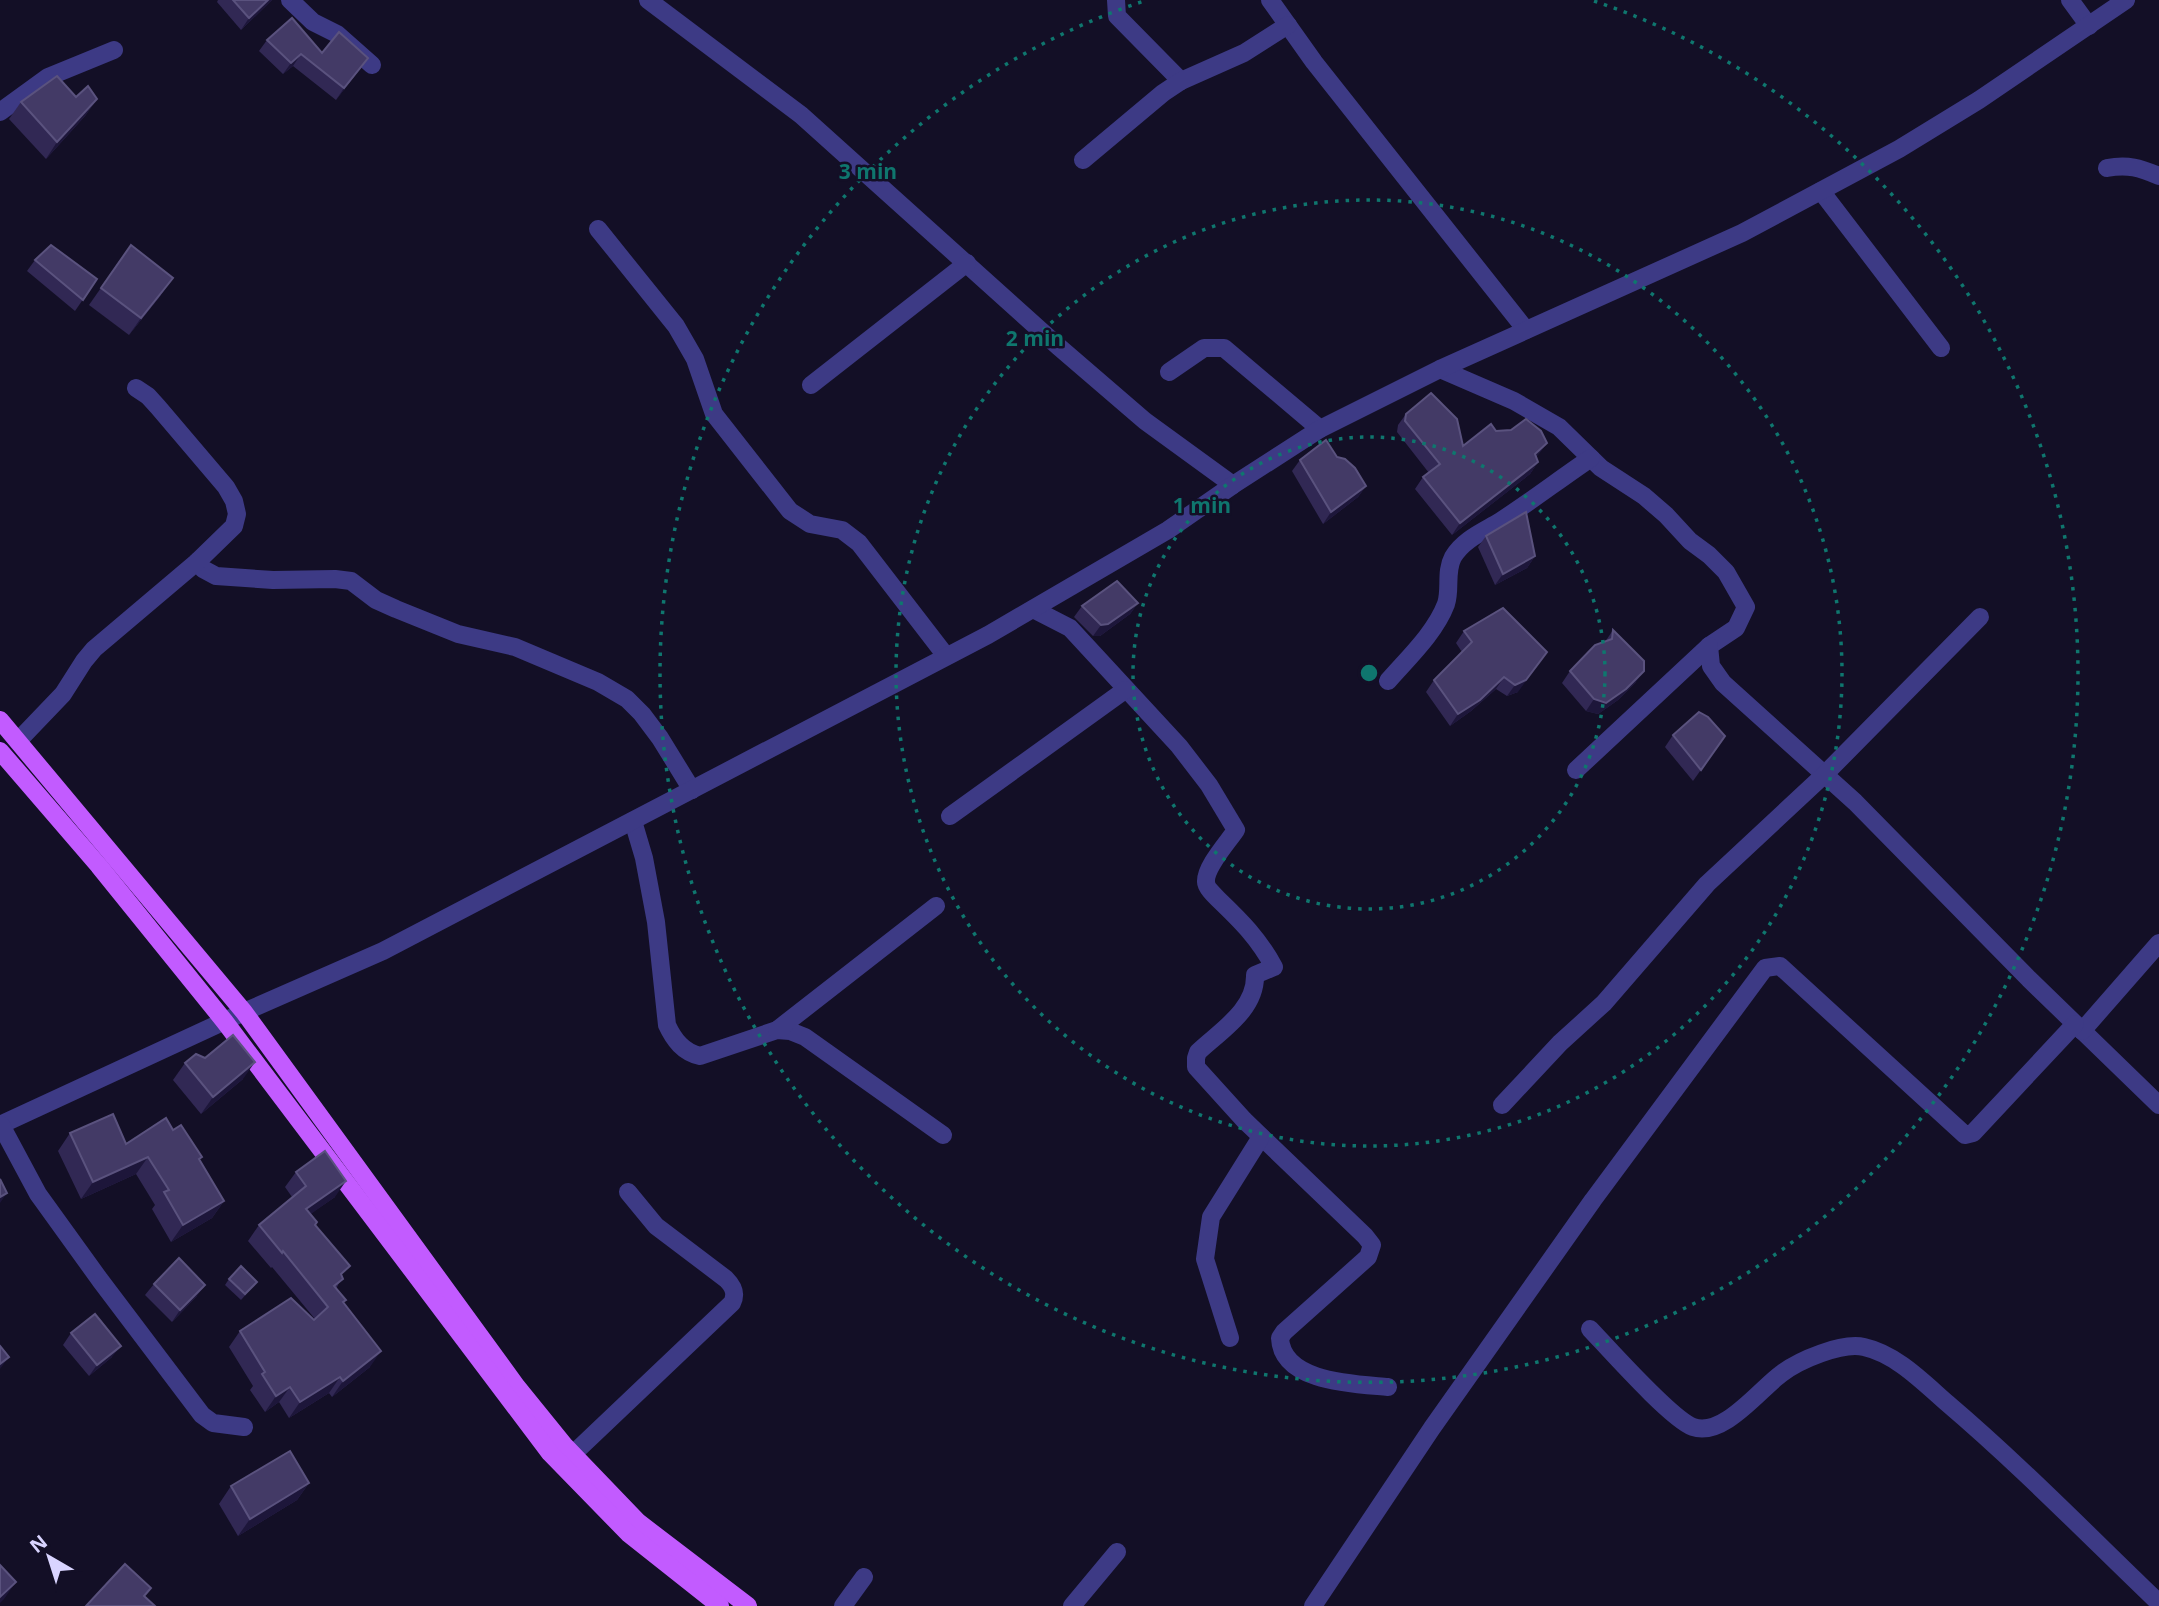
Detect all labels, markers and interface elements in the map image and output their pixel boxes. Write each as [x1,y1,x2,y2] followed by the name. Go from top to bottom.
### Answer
[839,157,897,185] text: 3 min
[1006,324,1064,352] text: 2 min
[1173,491,1231,519] text: 1 min
[1357,661,1381,685] centre of rings
[14,1522,84,1592] north arrow
[24,1529,52,1559] text: N

